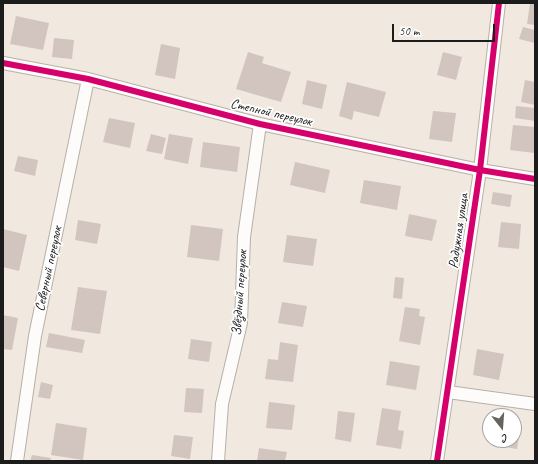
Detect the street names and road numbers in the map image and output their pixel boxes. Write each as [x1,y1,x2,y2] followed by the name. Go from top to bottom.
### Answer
[229,95,313,131] street label: Степной переулок
[445,192,473,270] street label: Радужная улица
[32,225,66,313] street label: Северный переулок
[229,250,251,336] street label: Звёздный переулок

